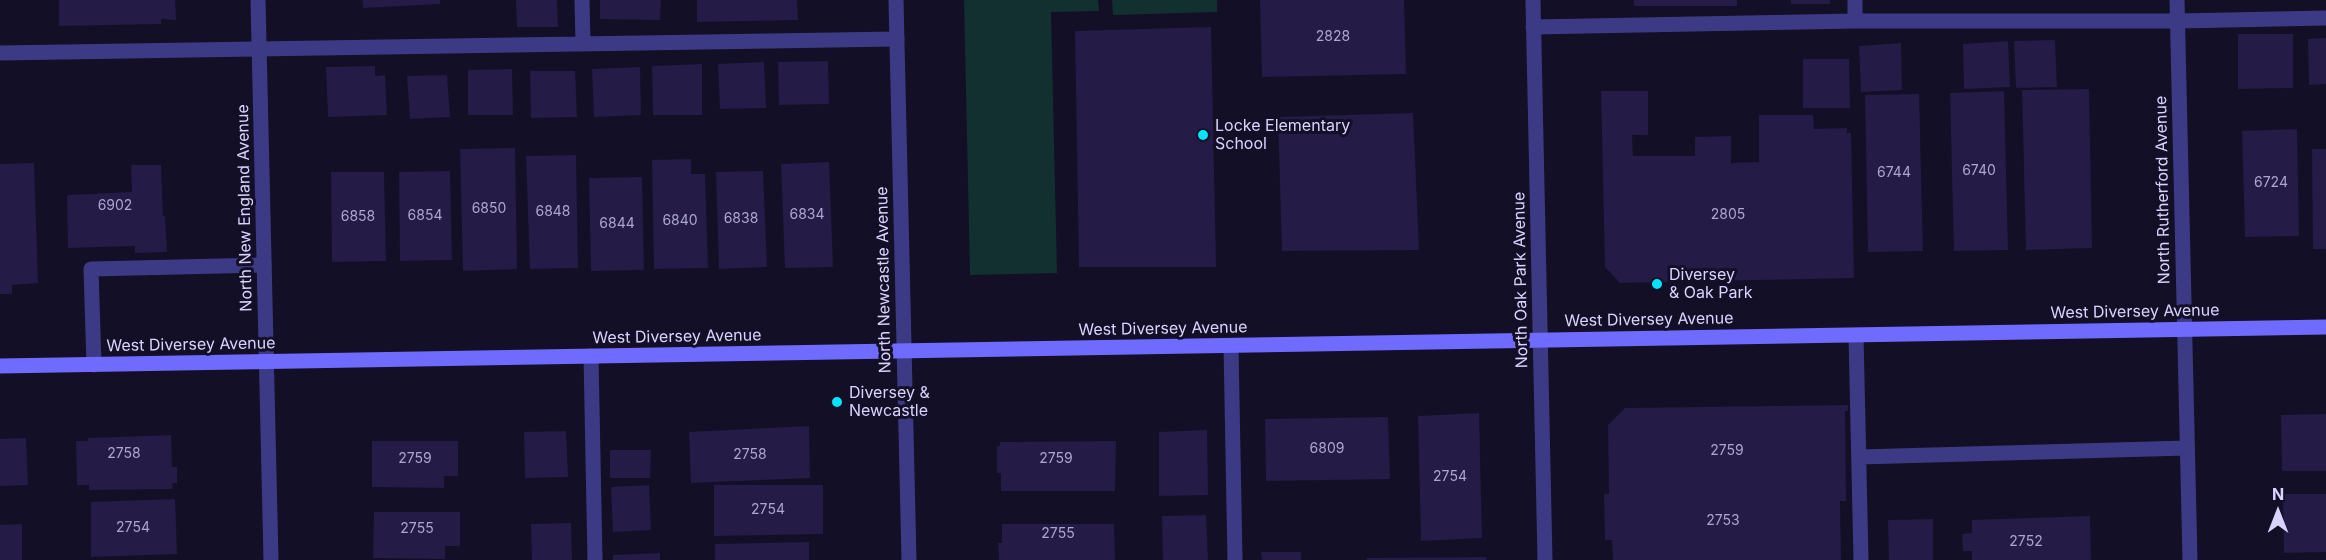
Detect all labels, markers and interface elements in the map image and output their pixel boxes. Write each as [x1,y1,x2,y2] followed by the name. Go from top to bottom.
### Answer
[1316,29,1350,45] house number: 2828
[2152,96,2174,284] street label: North Rutherford Avenue
[234,104,256,312] street label: North New England Avenue
[1215,116,1350,154] place label: Locke Elementary School
[1196,128,1210,142] marker: Locke Elementary School
[1962,163,1996,179] house number: 6740
[1877,165,1911,181] house number: 6744
[2254,175,2288,191] house number: 6724
[873,186,895,374] street label: North Newcastle Avenue
[1510,192,1532,368] street label: North Oak Park Avenue
[98,198,132,214] house number: 6902
[472,201,506,217] house number: 6850
[535,204,571,220] house number: 6848
[789,207,825,223] house number: 6834
[1711,207,1745,223] house number: 2805
[408,208,442,224] house number: 6854
[341,209,375,225] house number: 6858
[724,211,758,227] house number: 6838
[662,213,698,229] house number: 6840
[599,216,635,232] house number: 6844
[1669,265,1753,303] place label: Diversey & Oak Park
[1650,277,1664,291] marker: Diversey & Oak Park
[2050,301,2220,323] street label: West Diversey Avenue
[1564,309,1734,331] street label: West Diversey Avenue
[1078,318,1248,340] street label: West Diversey Avenue
[592,326,762,348] street label: West Diversey Avenue
[106,334,276,356] street label: West Diversey Avenue
[849,383,930,421] place label: Diversey & Newcastle
[830,395,844,409] marker: Diversey & Newcastle
[1310,441,1344,457] house number: 6809
[1710,443,1744,459] house number: 2759
[107,446,141,462] house number: 2758
[733,447,767,463] house number: 2758
[398,451,432,467] house number: 2759
[1039,451,1073,467] house number: 2759
[1433,469,1467,485] house number: 2754
[2248,482,2308,542] north arrow
[2272,484,2284,504] text: N
[751,502,785,518] house number: 2754
[1706,513,1740,529] house number: 2753
[116,520,150,536] house number: 2754
[400,521,434,537] house number: 2755
[1041,526,1075,542] house number: 2755
[2009,534,2043,550] house number: 2752

